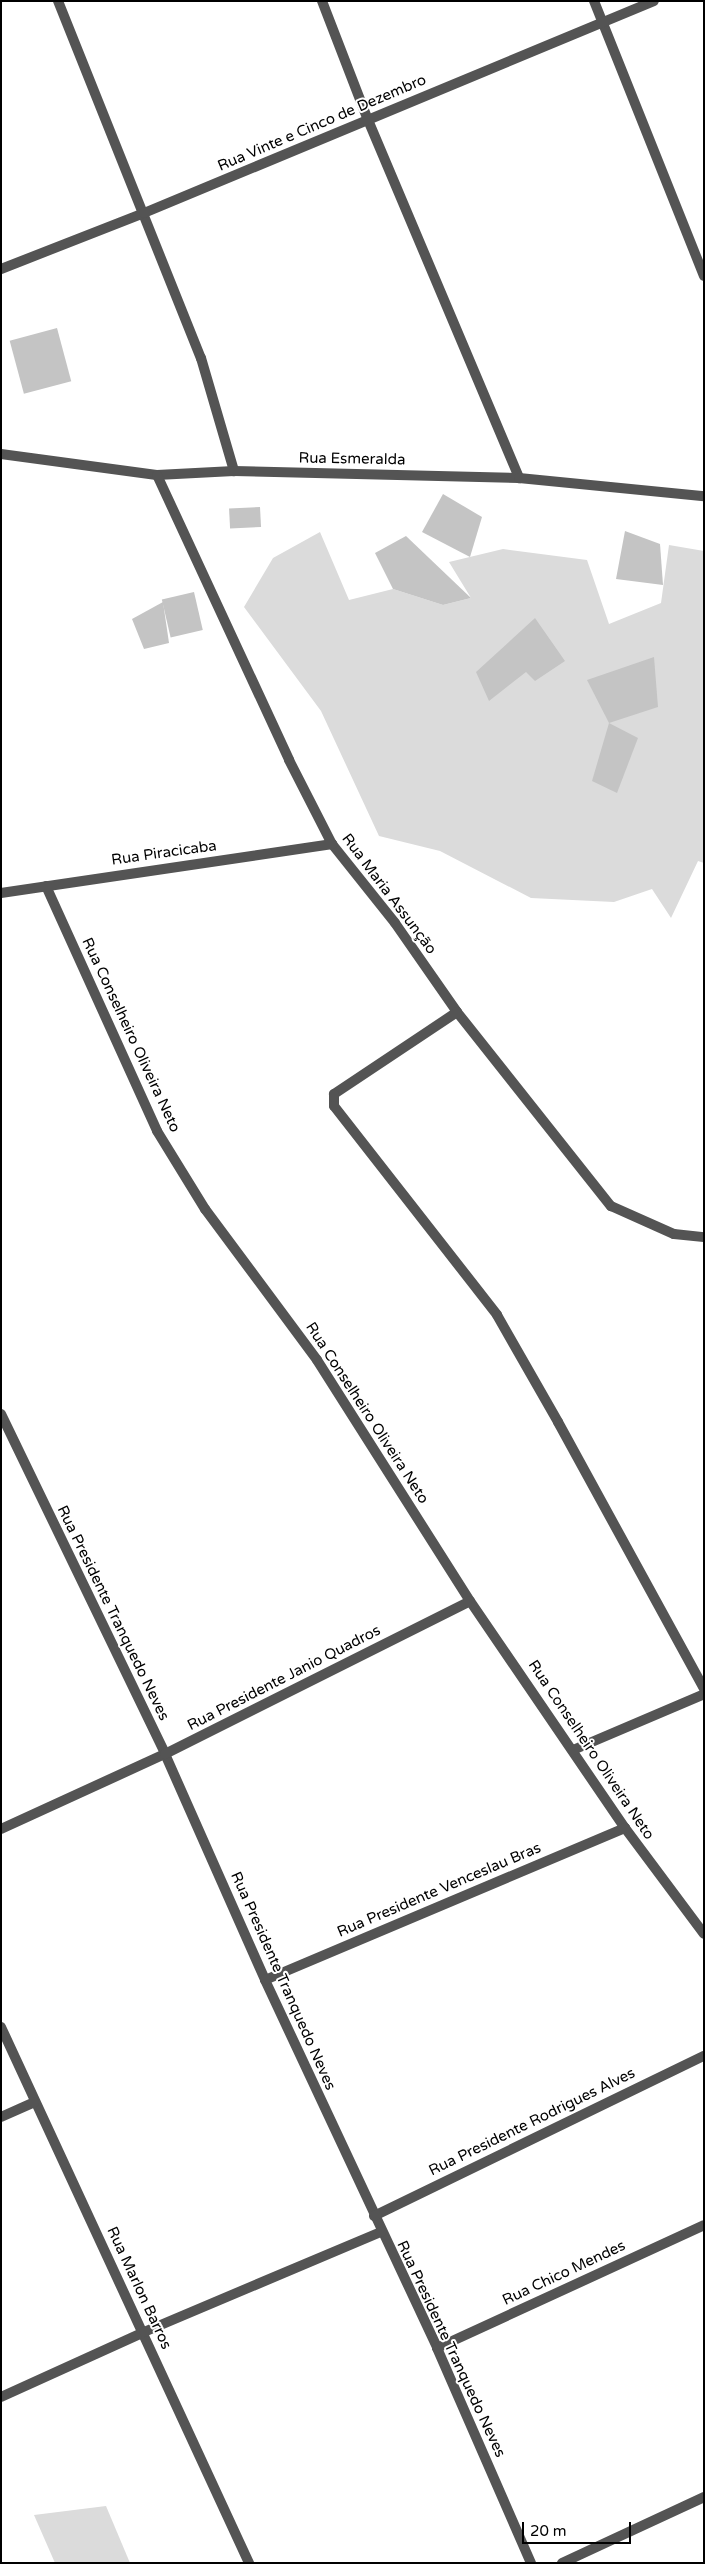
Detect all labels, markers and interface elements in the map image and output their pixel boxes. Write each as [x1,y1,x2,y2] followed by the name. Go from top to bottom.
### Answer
[215,71,429,175] street label: Rua Vinte e Cinco de Dezembro
[298,449,406,469] street label: Rua Esmeralda
[338,830,440,958] street label: Rua Maria Assunção
[110,837,218,869] street label: Rua Piracicaba
[78,935,184,1135] street label: Rua Conselheiro Oliveira Neto
[302,1319,432,1507] street label: Rua Conselheiro Oliveira Neto
[53,1503,173,1723] street label: Rua Presidente Tranquedo Neves
[184,1621,384,1735] street label: Rua Presidente Janio Quadros
[524,1657,658,1843] street label: Rua Conselheiro Oliveira Neto
[334,1839,544,1941] street label: Rua Presidente Venceslau Bras
[227,1869,339,2093] street label: Rua Presidente Tranquedo Neves
[426,2064,638,2180] street label: Rua Presidente Rodrigues Alves
[103,2224,175,2352] street label: Rua Marlon Barros
[500,2237,628,2309] street label: Rua Chico Mendes
[393,2238,509,2460] street label: Rua Presidente Tranquedo Neves
[525,2512,634,2544] scale bar
[530,2522,567,2540] text: 20 m

